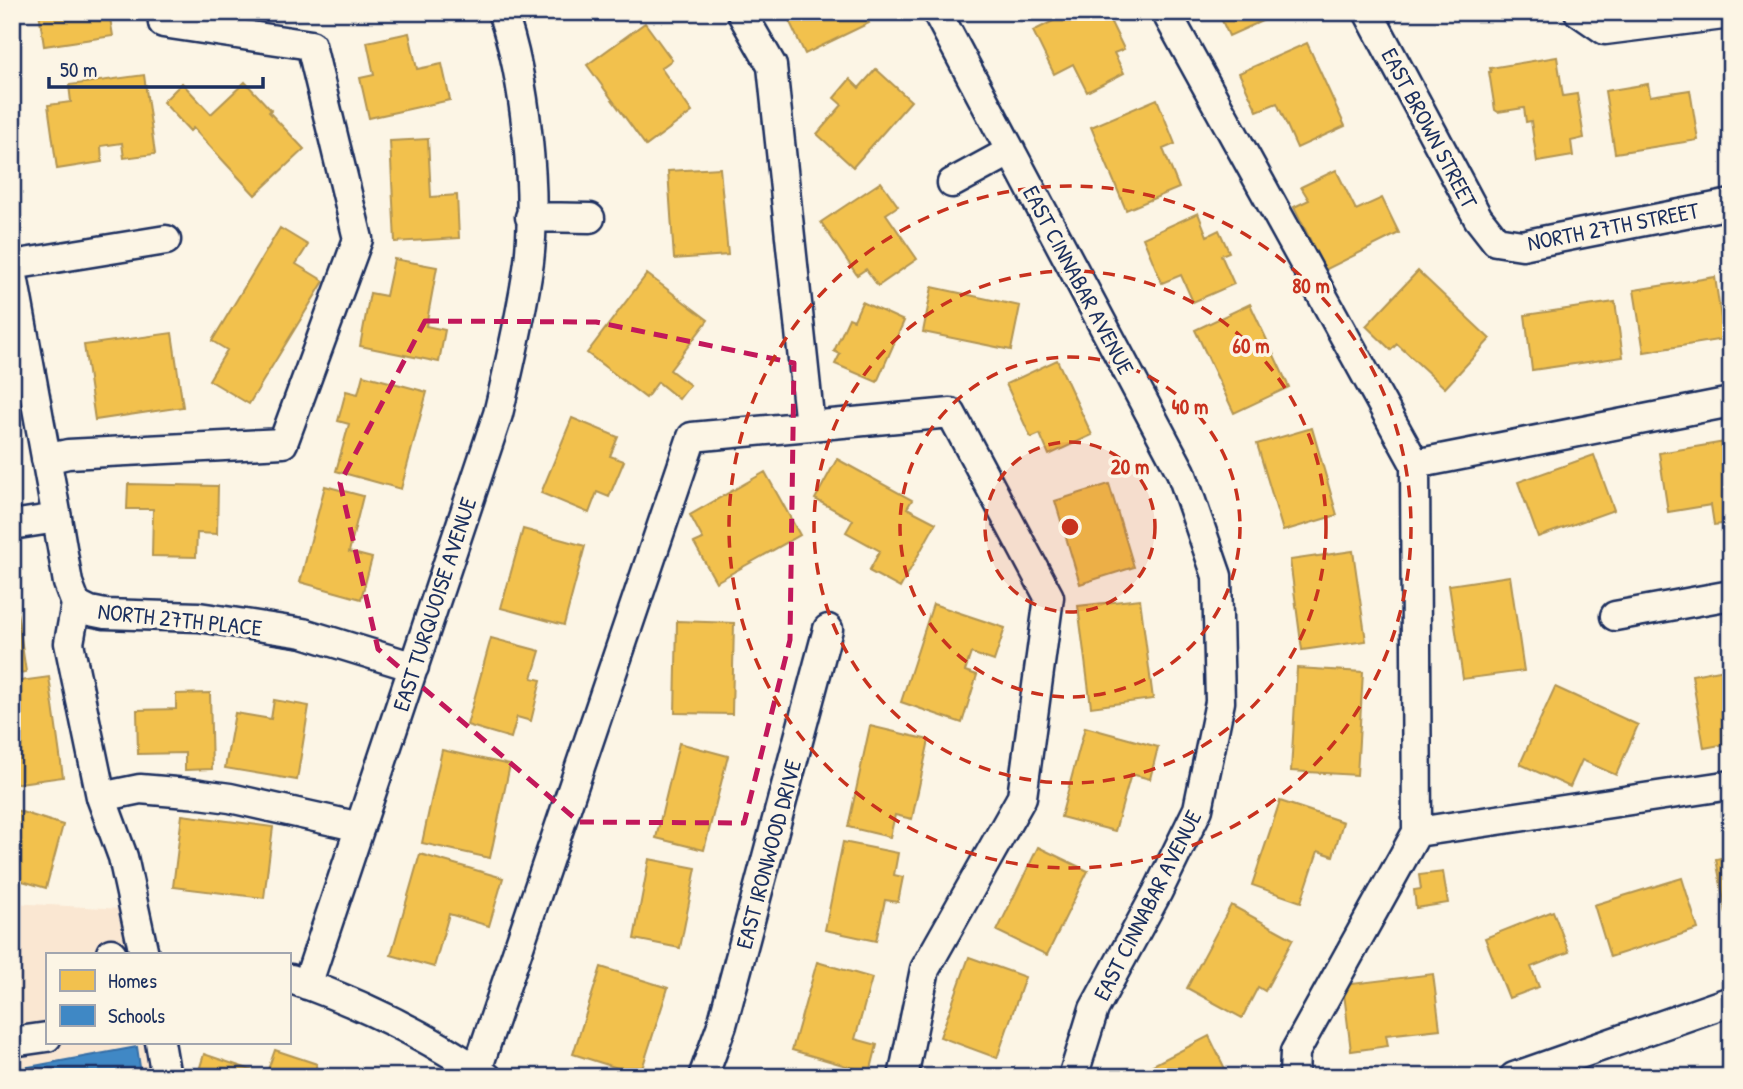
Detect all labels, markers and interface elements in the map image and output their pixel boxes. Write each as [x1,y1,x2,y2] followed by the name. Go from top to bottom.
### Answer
[1375,42,1485,214] street label: EAST BROWN STREET
[49,46,262,90] scale bar
[60,55,97,84] text: 50 m
[1016,180,1142,380] street label: EAST CINNABAR AVENUE
[1525,194,1702,258] street label: NORTH 27TH STREET
[1292,271,1330,300] text: 80 m
[1233,331,1269,360] text: 60 m
[1172,392,1208,421] text: 40 m
[1111,452,1149,481] text: 20 m
[385,493,483,715] street label: EAST TURQUOISE AVENUE
[1058,515,1082,539] centre of rings
[96,595,264,643] street label: NORTH 27TH PLACE
[728,756,808,952] street label: EAST IRONWOOD DRIVE
[1086,805,1208,1005] street label: EAST CINNABAR AVENUE
[46,953,290,1044] legend
[108,966,157,995] text: Homes
[108,1001,165,1030] text: Schools

